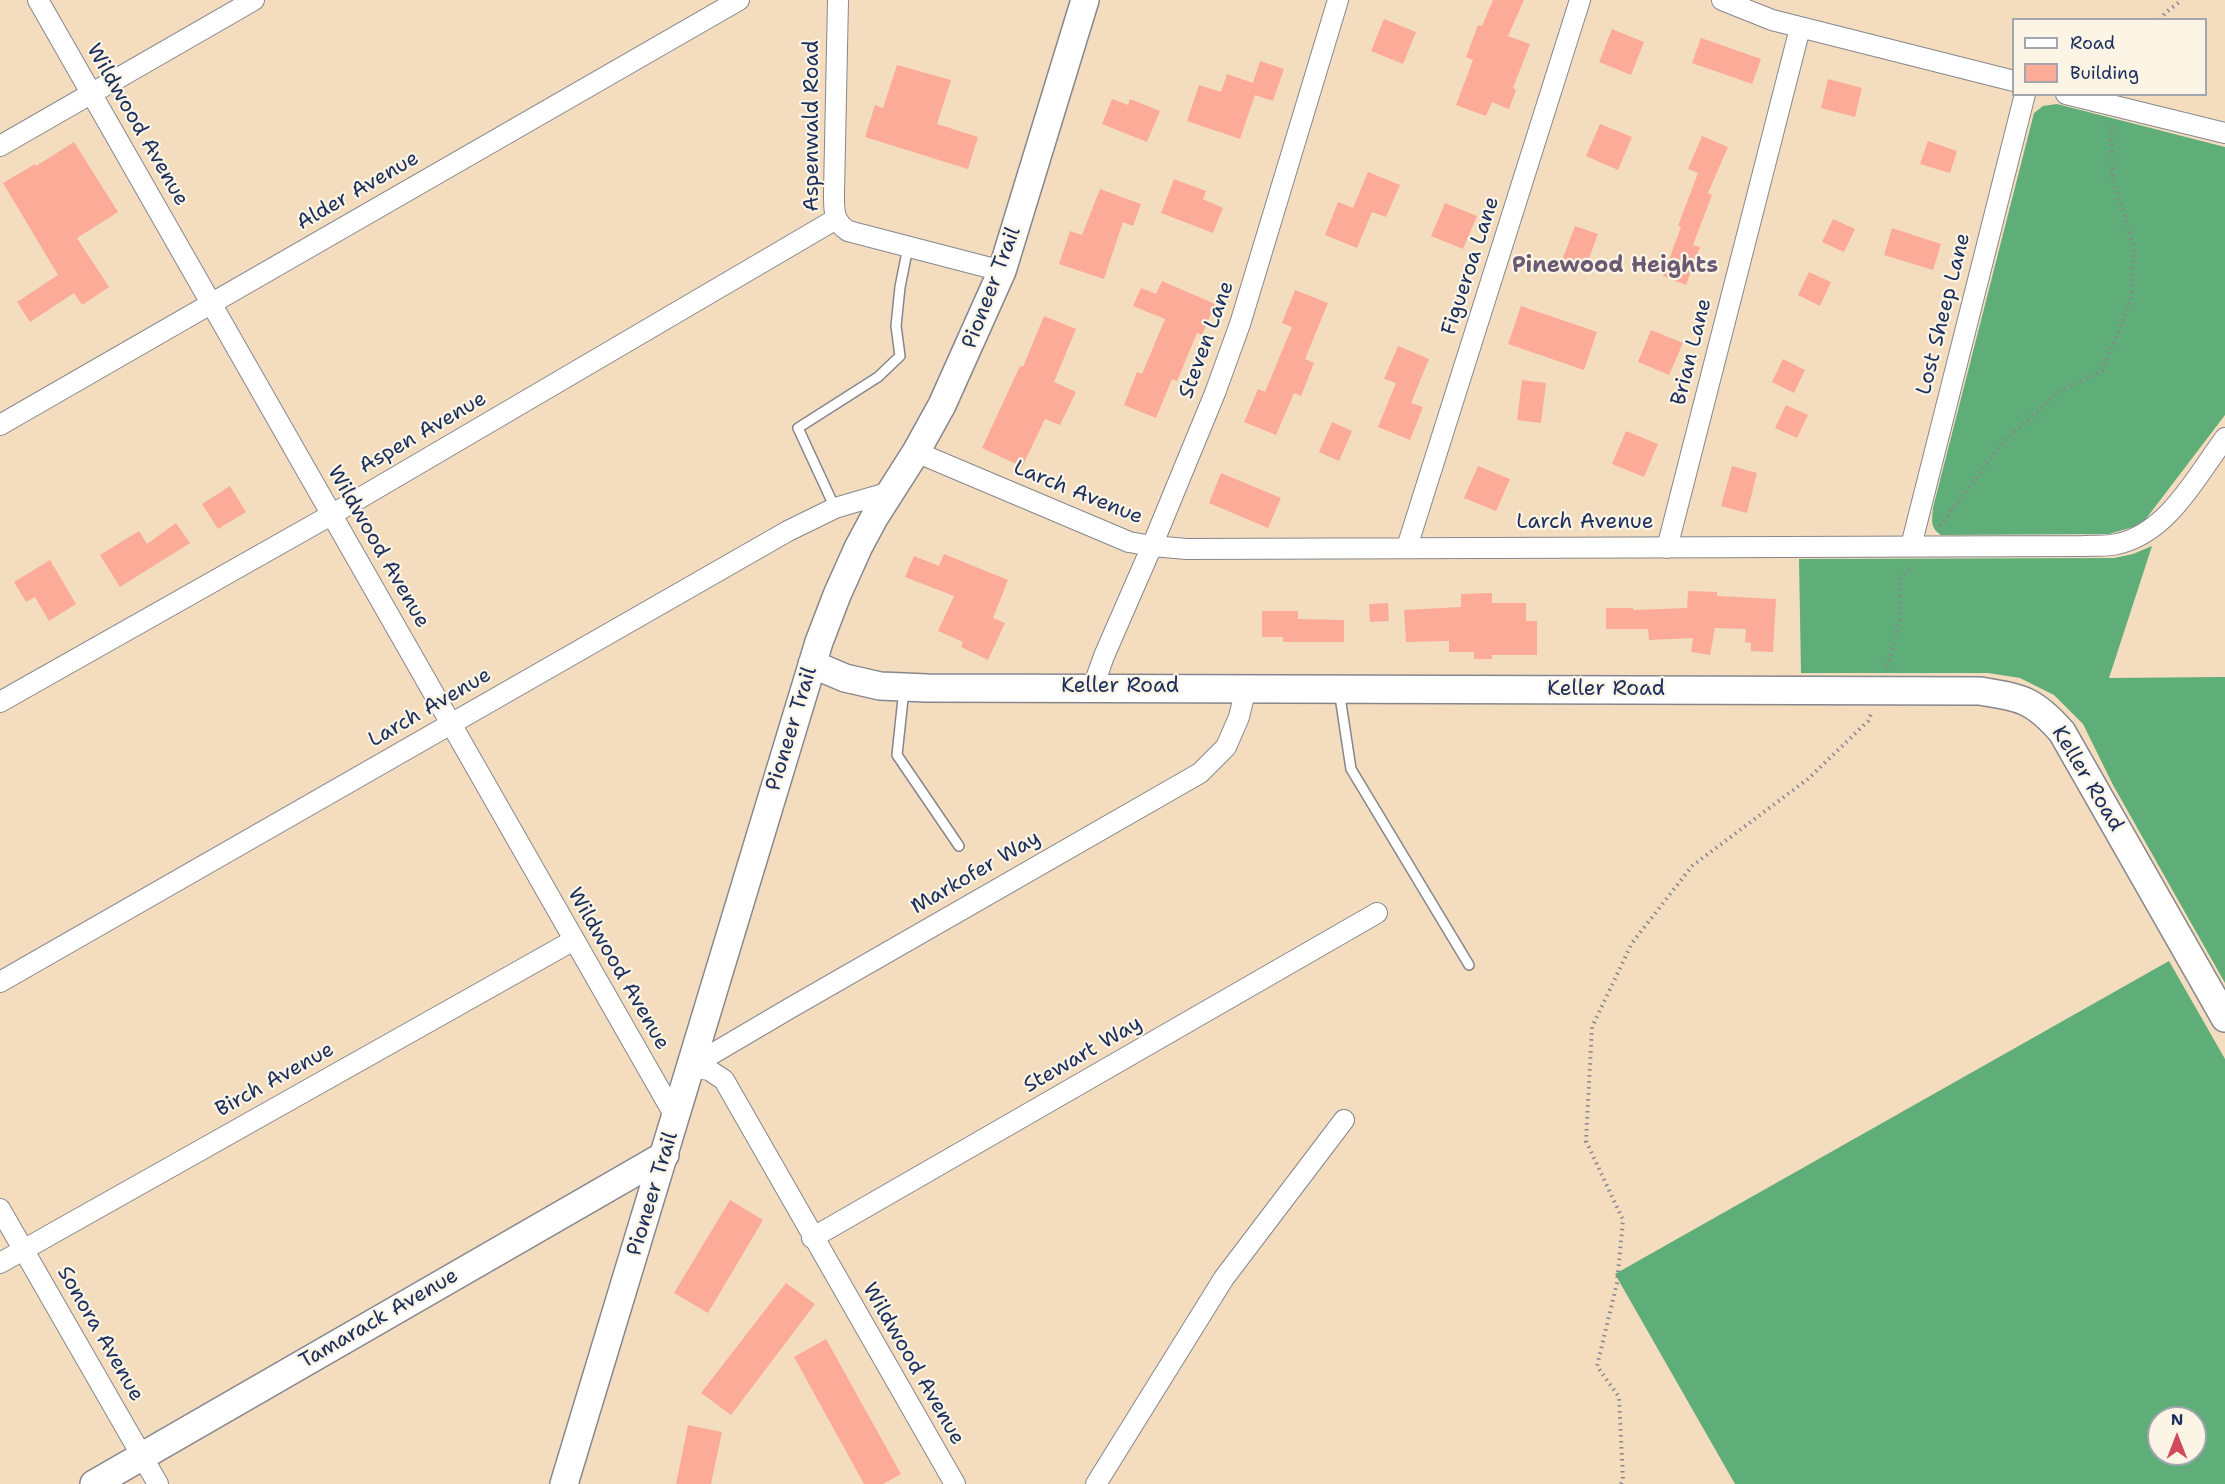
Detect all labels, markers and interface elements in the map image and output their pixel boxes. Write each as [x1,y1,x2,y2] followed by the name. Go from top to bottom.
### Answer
[2012,18,2207,96] legend
[2070,31,2115,55] text: Road
[80,39,194,211] street label: Wildwood Avenue
[800,40,826,212] street label: Aspenwald Road
[2070,61,2139,85] text: Building
[292,146,424,236] street label: Alder Avenue
[1437,194,1505,338] street label: Figueroa Lane
[957,224,1027,352] street label: Pioneer Trail
[1912,231,1976,397] street label: Lost Sheep Lane
[1512,253,1718,279] district label: Pinewood Heights
[1174,278,1240,402] street label: Steven Lane
[1667,296,1717,408] street label: Brian Lane
[355,386,491,480] street label: Aspen Avenue
[1010,456,1146,530] street label: Larch Avenue
[321,461,435,633] street label: Wildwood Avenue
[1516,510,1654,536] street label: Larch Avenue
[364,663,496,753] street label: Larch Avenue
[761,664,823,794] street label: Pioneer Trail
[1061,674,1179,700] street label: Keller Road
[1547,677,1665,703] street label: Keller Road
[2046,722,2128,836] street label: Keller Road
[907,826,1045,920] street label: Markofer Way
[561,883,675,1055] street label: Wildwood Avenue
[1020,1011,1146,1099] street label: Stewart Way
[211,1037,339,1123] street label: Birch Avenue
[622,1129,684,1259] street label: Pioneer Trail
[51,1262,149,1406] street label: Sonora Avenue
[295,1263,463,1375] street label: Tamarack Avenue
[856,1278,970,1450] street label: Wildwood Avenue
[2147,1406,2207,1466] north arrow
[2171,1409,2183,1430] text: N

